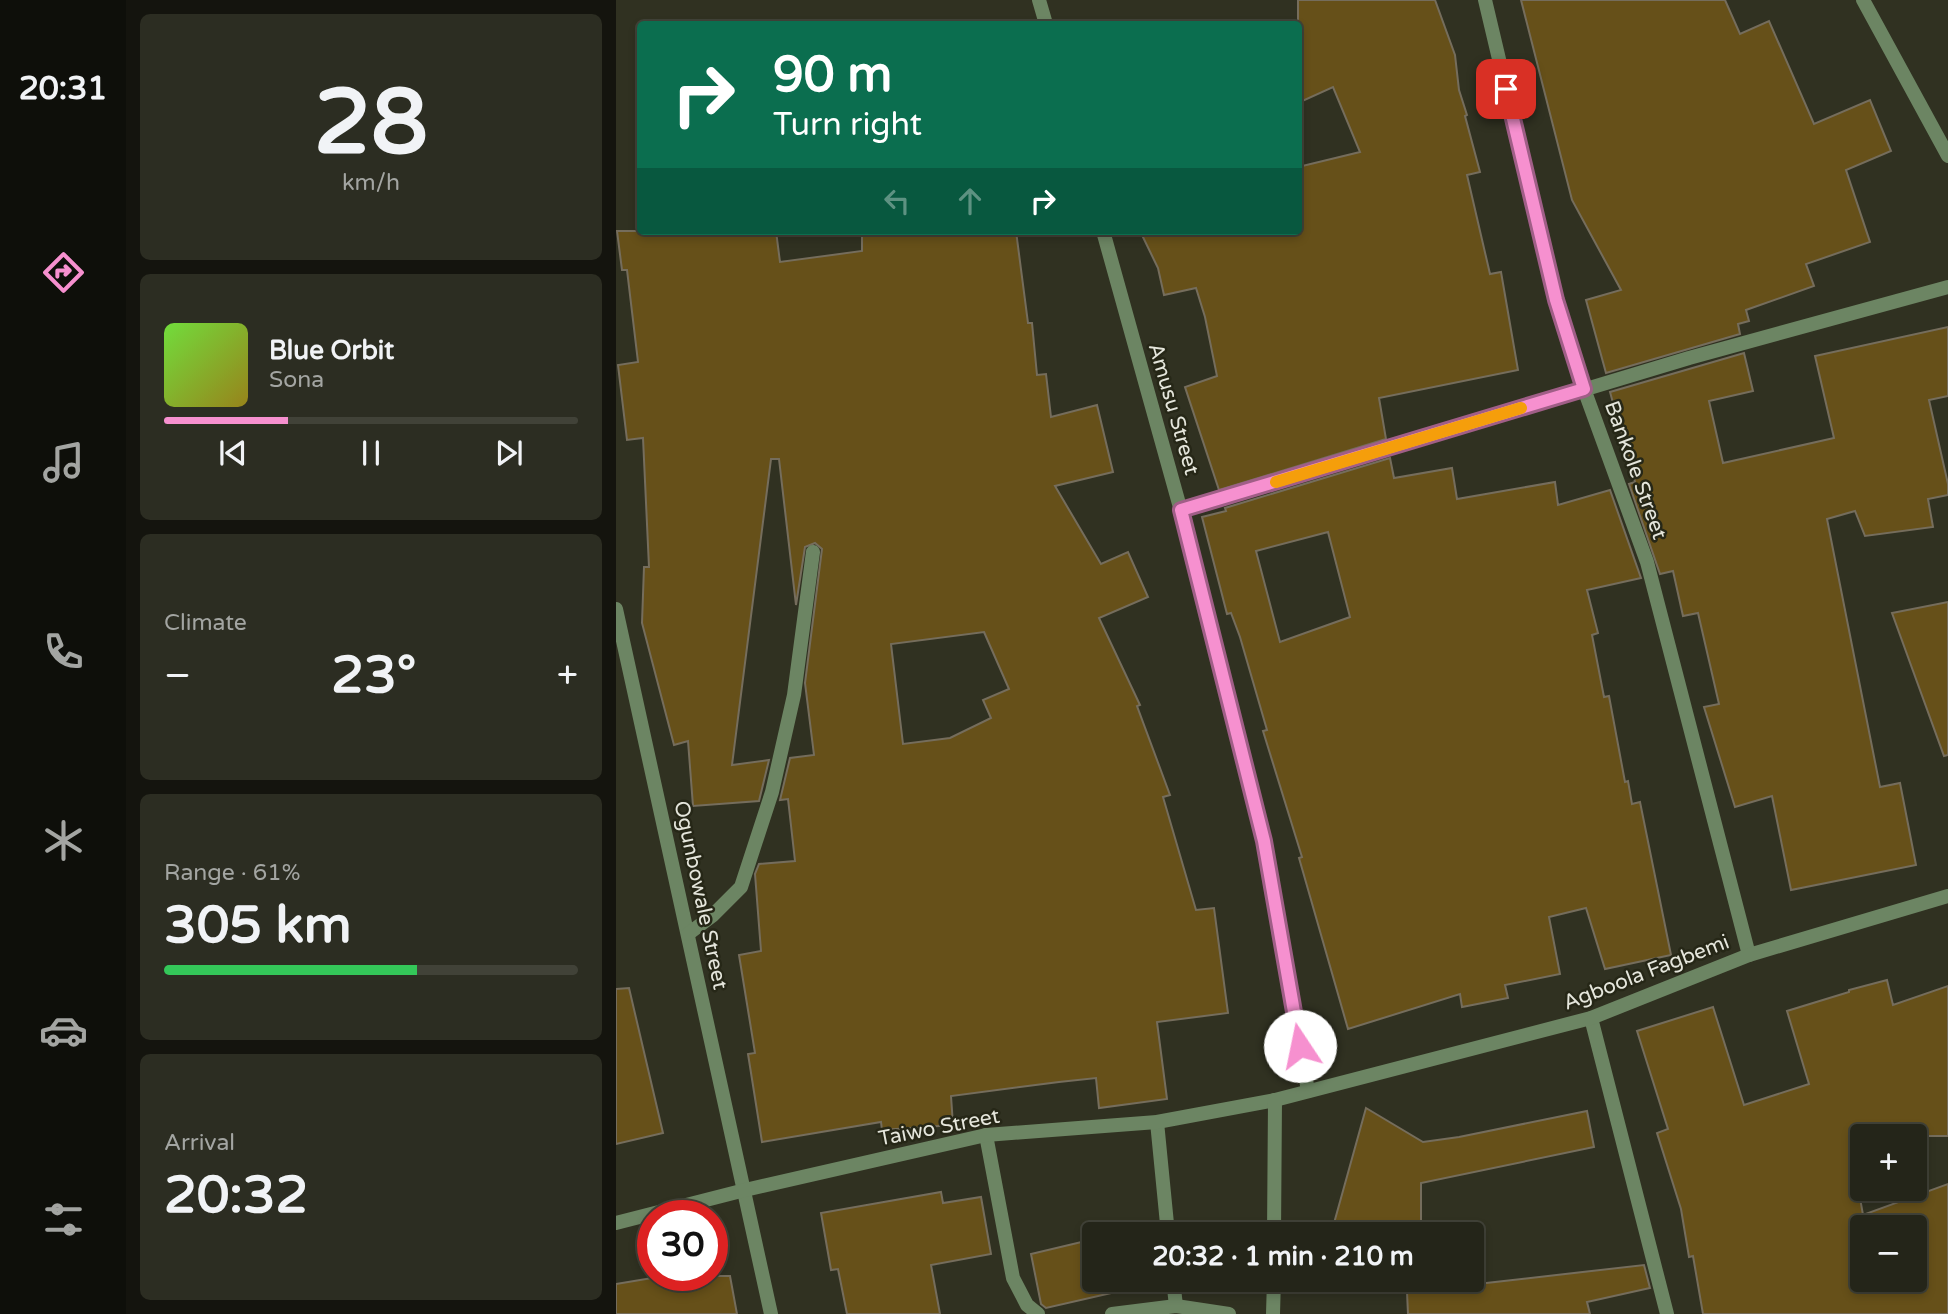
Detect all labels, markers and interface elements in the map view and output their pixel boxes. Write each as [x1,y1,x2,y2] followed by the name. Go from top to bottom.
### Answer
[773,46,892,105] text: 90 m
[658,49,749,140] icon: right
[1476,59,1536,119] pin
[314,68,428,178] text: 28
[19,70,107,108] text: 20:31
[1487,70,1525,108] icon: arrive
[773,106,922,144] text: Turn right
[342,169,400,197] text: km/h
[878,182,916,220] icon: left
[951,182,989,220] icon: ahead
[1024,182,1062,220] icon: right
[39,248,88,297] icon: directions
[269,335,394,366] text: Blue Orbit
[1143,340,1204,478] street label: Amusu Street
[269,366,324,394] text: Sona
[1599,397,1672,543] street label: Bankole Street
[214,434,252,472] icon: previous
[352,434,390,472] icon: pause
[490,434,528,472] icon: next
[39,438,88,487] icon: music
[164,609,247,637] text: Climate
[39,627,88,676] icon: phone
[331,644,416,707] text: 23°
[164,653,191,699] text: −
[557,653,578,699] text: +
[668,798,733,992] street label: Ogunbowale Street
[39,816,88,865] icon: climate
[164,859,300,887] text: Range · 61%
[164,894,352,957] text: 305 km
[1560,929,1733,1016] street label: Agboola Fagbemi
[39,1006,88,1055] icon: car
[1263,1009,1337,1083] position arrow
[876,1103,1002,1151] street label: Taiwo Street
[1850,1124,1927,1292] map controls
[1850,1124,1927,1201] button: +
[164,1129,235,1157] text: Arrival
[164,1164,308,1227] text: 20:32
[39,1195,88,1244] icon: filters
[637,1200,728,1291] speed limit sign: 30
[1850,1215,1927,1292] button: −
[1152,1241,1414,1272] text: 20:32 · 1 min · 210 m

